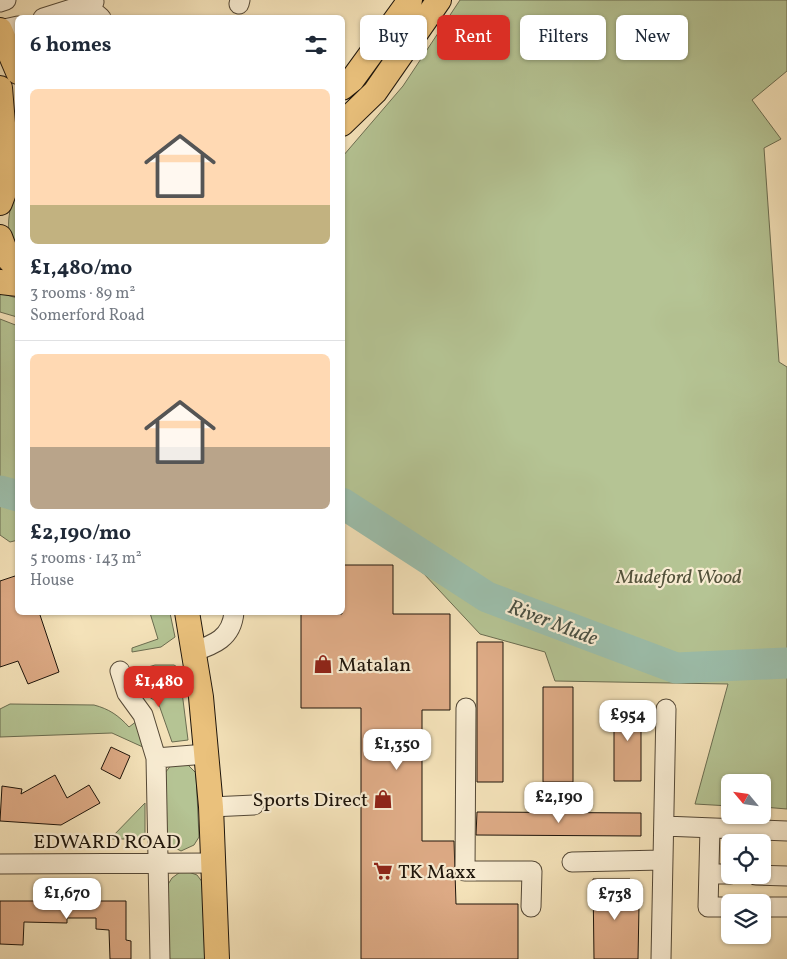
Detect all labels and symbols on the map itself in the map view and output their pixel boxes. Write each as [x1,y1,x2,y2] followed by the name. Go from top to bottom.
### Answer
[615,564,742,592] park label: Mudeford Wood
[503,593,602,654] water label: River Mude
[338,652,411,680] place label: Matalan
[312,653,334,675] shop icon: Matalan
[118,666,200,708] pin: £1,480
[598,700,658,742] pin: £954
[356,728,438,771] pin: £1,350
[721,774,771,824] north arrow
[518,782,600,824] pin: £2,190
[252,787,368,815] place label: Sports Direct
[372,788,394,810] shop icon: Sports Direct
[33,829,181,857] street label: EDWARD ROAD
[398,859,476,887] place label: TK Maxx
[372,860,394,882] supermarket icon: TK Maxx
[26,878,108,920] pin: £1,670
[585,878,645,921] pin: £738

